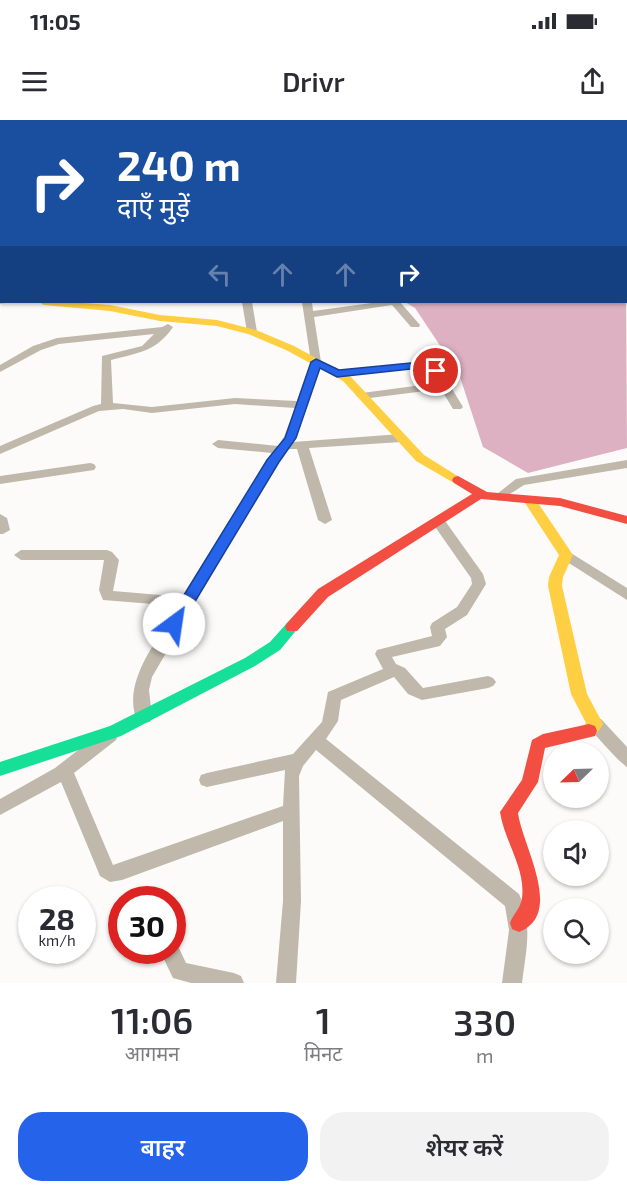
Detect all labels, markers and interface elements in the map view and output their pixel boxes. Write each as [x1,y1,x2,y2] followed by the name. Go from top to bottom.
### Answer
[30,8,81,34] text: 11:05
[18,65,51,98] icon: menu
[282,65,345,97] text: Drivr
[576,65,609,98] icon: share
[117,139,241,189] text: 240 m
[18,144,96,222] icon: right
[117,190,190,222] text: दाएँ मुड़ें
[203,258,236,291] icon: left
[266,258,299,291] icon: ahead
[329,258,362,291] icon: ahead
[392,258,425,291] icon: right
[410,345,461,396] pin
[419,354,452,387] icon: arrive
[142,592,206,656] position arrow
[543,742,609,808] north arrow
[543,742,609,964] map controls
[543,820,609,886] button: sound
[108,886,186,964] speed limit sign: 30
[543,898,609,964] button: search
[39,900,75,936] text: 28
[38,931,76,949] text: km/h
[111,998,193,1041] text: 11:06
[316,998,331,1041] text: 1
[453,1000,516,1043] text: 330
[125,1041,179,1065] text: आगमन
[304,1041,342,1065] text: मिनट
[476,1043,493,1067] text: m
[18,1112,308,1181] button: बाहर
[320,1112,609,1181] button: शेयर करें

